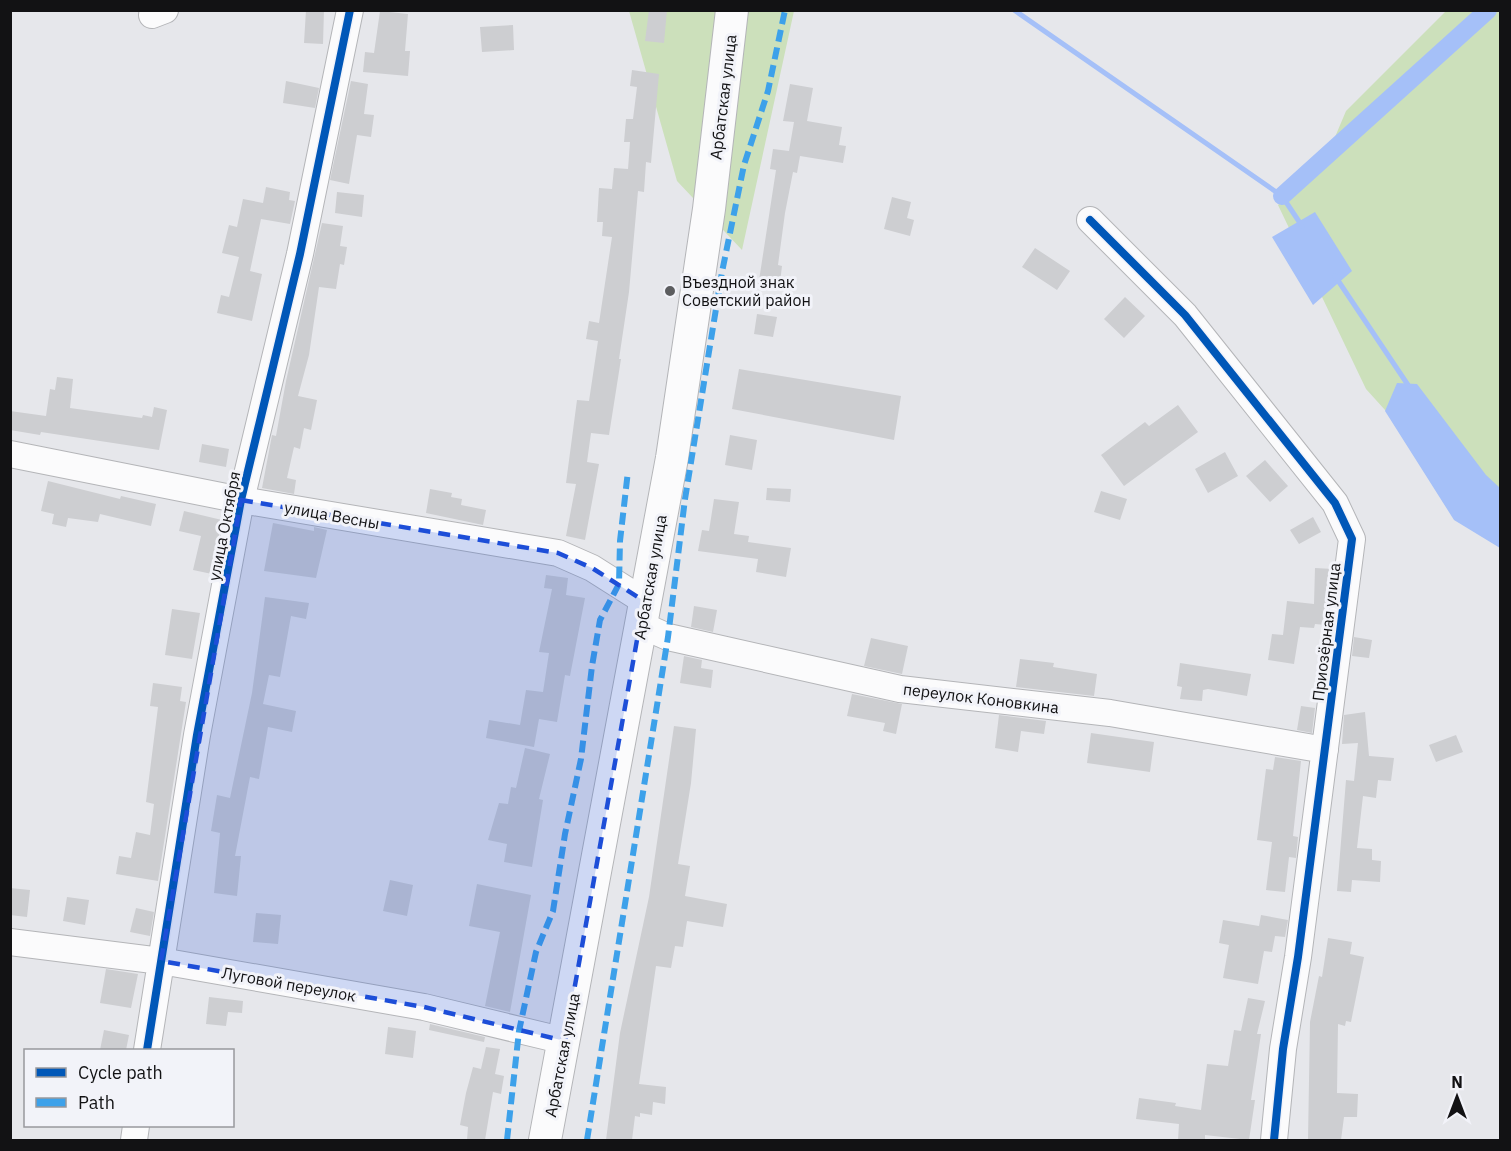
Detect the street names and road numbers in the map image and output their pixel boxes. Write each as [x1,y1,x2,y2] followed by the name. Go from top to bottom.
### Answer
[705,33,741,161] street label: Арбатская улица
[204,470,244,582] street label: улица Октября
[283,497,381,533] street label: улица Весны
[629,513,671,641] street label: Арбатская улица
[1308,561,1344,702] street label: Приозёрная улица
[902,679,1061,718] street label: переулок Коновкина
[220,962,358,1006] street label: Луговой переулок
[540,991,584,1119] street label: Арбатская улица

